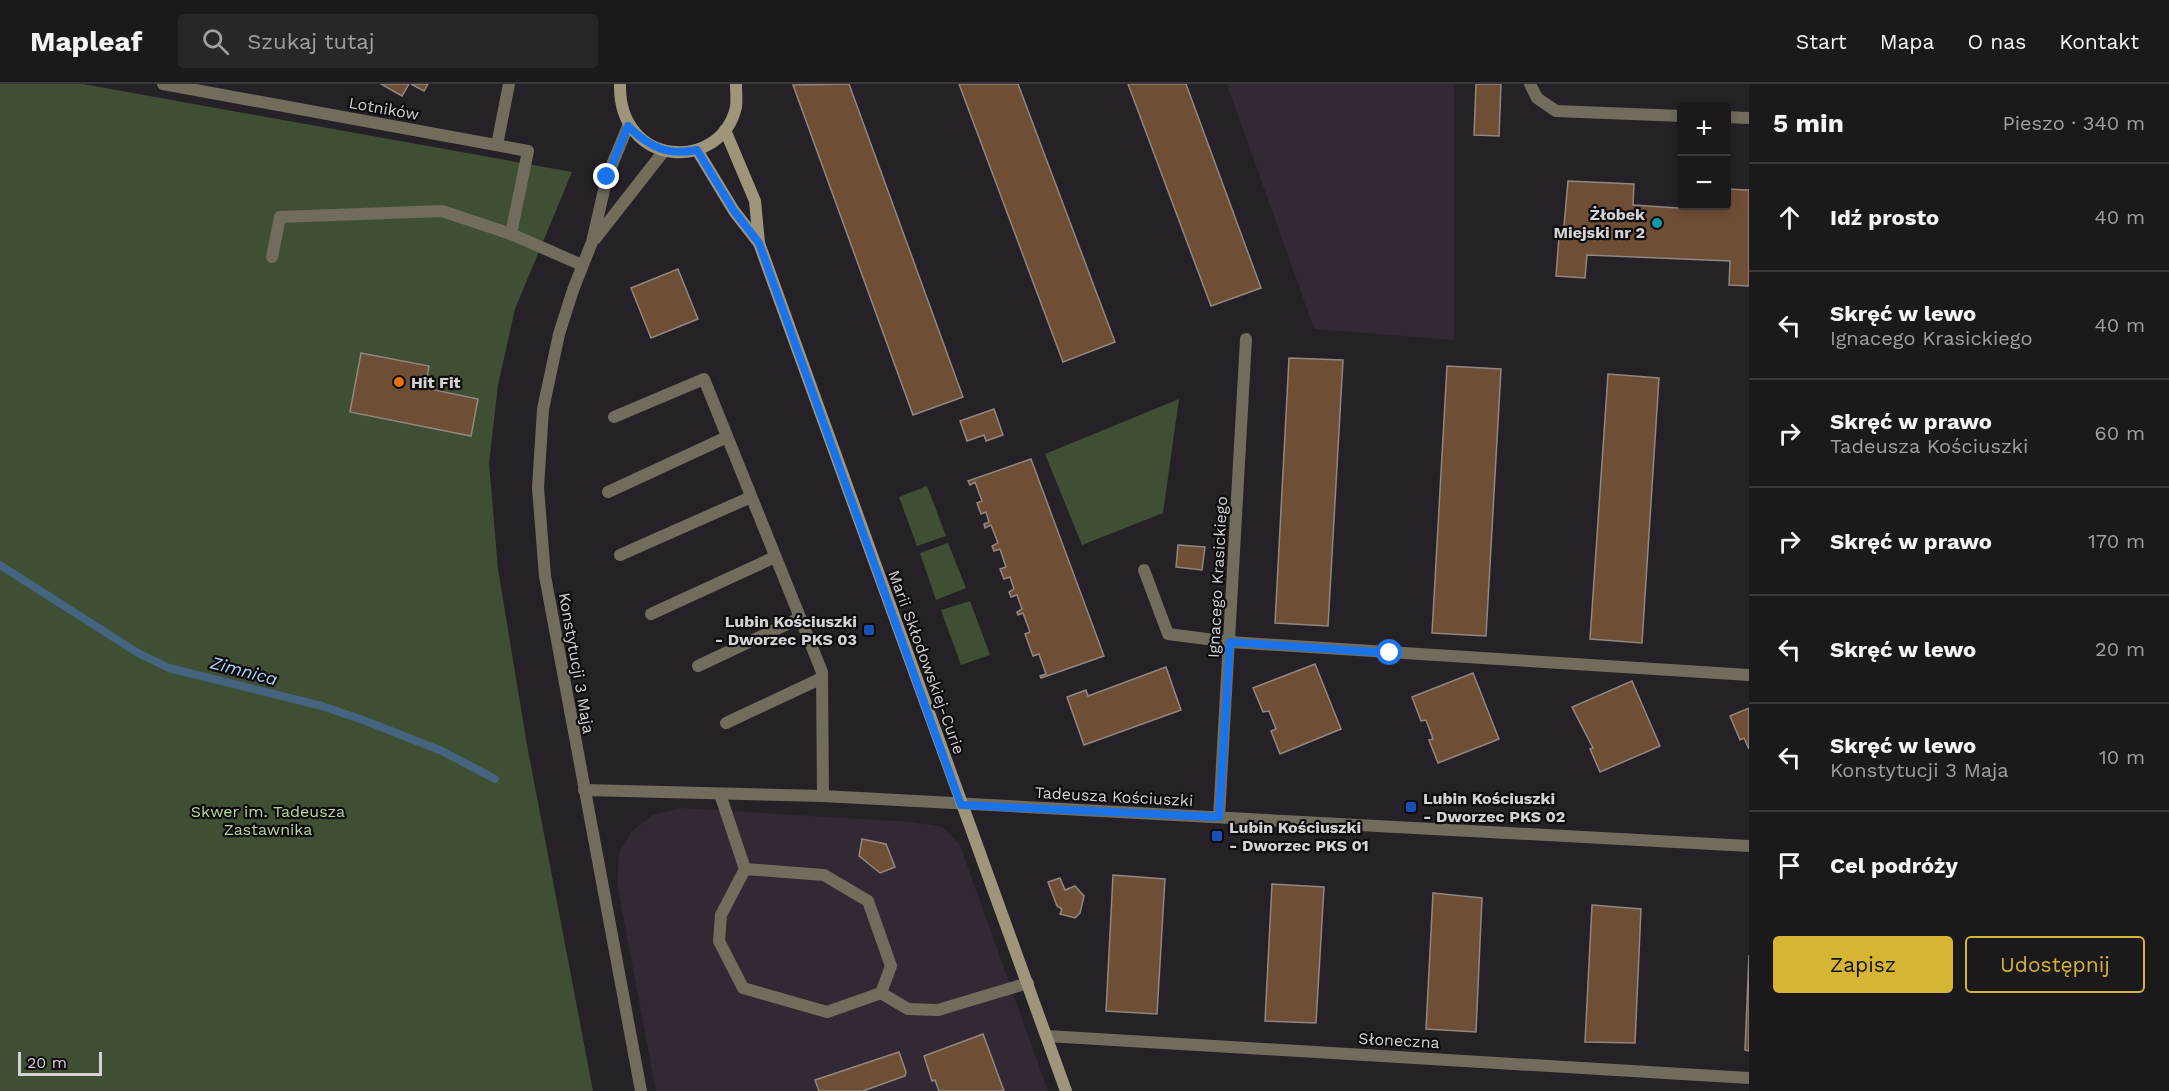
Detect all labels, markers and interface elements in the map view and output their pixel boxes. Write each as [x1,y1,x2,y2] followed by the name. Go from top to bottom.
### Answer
[178,14,598,68] search box
[30,25,142,58] text: Mapleaf
[199,25,232,58] icon: search
[247,29,375,54] text: Szukaj tutaj
[1796,29,1847,54] text: Start
[1880,29,1934,54] text: Mapa
[1967,29,2026,54] text: O nas
[2059,29,2139,54] text: Kontakt
[347,93,421,124] street label: Lotników
[1677,102,1731,210] map controls
[1677,102,1731,156] button: +
[1773,108,1844,138] text: 5 min
[2003,111,2145,135] text: Pieszo · 340 m
[1677,156,1731,210] button: −
[593,163,619,189] route end
[1773,201,1806,234] icon: ahead
[1554,205,1645,242] place label: Żłobek Miejski nr 2
[1830,205,1939,230] text: Idź prosto
[2094,205,2145,229] text: 40 m
[1650,216,1664,230] marker: Żłobek Miejski nr 2
[1830,301,1976,326] text: Skręć w lewo
[1773,309,1806,342] icon: left
[2094,313,2145,337] text: 40 m
[1830,326,2032,350] text: Ignacego Krasickiego
[411,373,461,392] place label: Hit Fit
[392,375,406,389] marker: Hit Fit
[1830,409,1992,434] text: Skręć w prawo
[1773,417,1806,450] icon: right
[2095,421,2145,445] text: 60 m
[1830,434,2028,458] text: Tadeusza Kościuszki
[1204,496,1231,658] street label: Ignacego Krasickiego
[1773,525,1806,558] icon: right
[1830,529,1992,554] text: Skręć w prawo
[2088,529,2145,553] text: 170 m
[884,568,969,757] street label: Marii Skłodowskiej-Curie
[555,591,598,735] street label: Konstytucji 3 Maja
[715,612,857,649] place label: Lubin Kościuszki - Dworzec PKS 03
[862,623,876,637] marker: Lubin Kościuszki - Dworzec PKS 03
[1773,633,1806,666] icon: left
[1830,637,1976,662] text: Skręć w lewo
[2095,637,2145,661] text: 20 m
[1376,639,1402,665] route start
[207,651,280,689] water label: Zimnica
[1830,733,1976,758] text: Skręć w lewo
[1773,741,1806,774] icon: left
[2099,745,2145,769] text: 10 m
[1830,758,2009,782] text: Konstytucji 3 Maja
[1034,783,1194,810] street label: Tadeusza Kościuszki
[1423,789,1565,826] place label: Lubin Kościuszki - Dworzec PKS 02
[1404,800,1418,814] marker: Lubin Kościuszki - Dworzec PKS 02
[191,802,345,839] park label: Skwer im. Tadeusza Zastawnika
[1229,818,1369,855] place label: Lubin Kościuszki - Dworzec PKS 01
[1210,829,1224,843] marker: Lubin Kościuszki - Dworzec PKS 01
[1773,849,1806,882] icon: arrive
[1830,853,1958,878] text: Cel podróży
[1773,936,1953,993] button: Zapisz
[1965,936,2145,993] button: Udostępnij
[1358,1029,1440,1052] street label: Słoneczna
[18,1049,102,1076] scale bar
[27,1053,67,1072] text: 20 m

